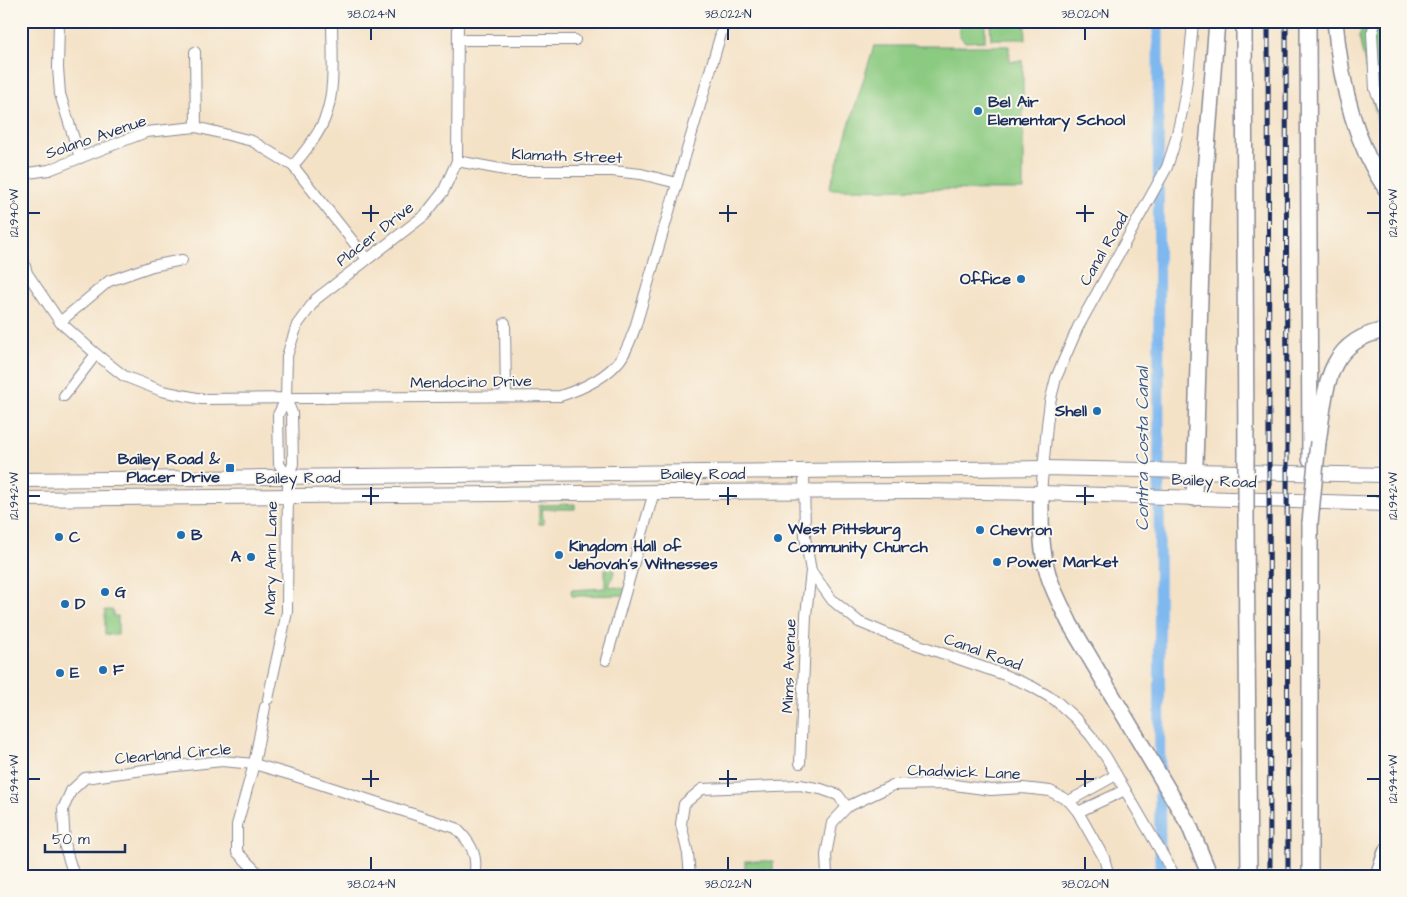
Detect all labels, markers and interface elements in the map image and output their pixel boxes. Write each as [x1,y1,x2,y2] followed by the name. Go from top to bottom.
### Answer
[347,6,396,23] text: 38.024°N
[704,6,752,23] text: 38.022°N
[1061,6,1109,23] text: 38.020°N
[988,91,1126,132] place label: Bel Air Elementary School
[972,105,984,117] marker: Bel Air Elementary School
[43,109,150,165] street label: Solano Avenue
[511,143,623,169] street label: Klamath Street
[6,188,23,237] text: 121.940°W
[1385,188,1402,237] text: 121.940°W
[331,196,419,271] street label: Placer Drive
[1074,208,1134,290] street label: Canal Road
[960,268,1011,290] place label: Office
[1015,273,1027,285] marker: Office
[1130,365,1155,531] water label: Contra Costa Canal
[410,370,532,394] street label: Mendocino Drive
[1054,400,1087,422] place label: Shell
[1091,405,1103,417] marker: Shell
[118,448,221,488] place label: Bailey Road & Placer Drive
[224,462,236,474] marker: Bailey Road & Placer Drive
[660,463,746,486] street label: Bailey Road
[255,466,341,491] street label: Bailey Road
[1171,469,1257,494] street label: Bailey Road
[6,472,23,520] text: 121.942°W
[1385,472,1402,520] text: 121.942°W
[259,501,284,615] street label: Mary Ann Lane
[787,518,929,559] place label: West Pittsburg Community Church
[990,519,1052,541] place label: Chevron
[191,524,203,546] place label: B
[974,524,986,536] marker: Chevron
[69,526,81,548] place label: C
[175,529,187,541] marker: B
[53,531,65,543] marker: C
[772,532,784,544] marker: West Pittsburg Community Church
[568,535,718,575] place label: Kingdom Hall of Jehovah's Witnesses
[231,546,242,568] place label: A
[553,549,565,561] marker: Kingdom Hall of Jehovah's Witnesses
[245,551,257,563] marker: A
[1007,551,1119,573] place label: Power Market
[991,556,1003,568] marker: Power Market
[115,581,127,603] place label: G
[99,586,111,598] marker: G
[75,593,86,615] place label: D
[59,598,71,610] marker: D
[776,618,802,714] street label: Mims Avenue
[941,628,1025,676] street label: Canal Road
[113,659,125,681] place label: F
[70,662,80,684] place label: E
[97,664,109,676] marker: F
[54,667,66,679] marker: E
[114,738,232,770] street label: Clearland Circle
[6,754,23,803] text: 121.944°W
[1385,754,1402,803] text: 121.944°W
[907,759,1021,785] street label: Chadwick Lane
[45,822,125,854] scale bar
[52,829,90,850] text: 50 m
[347,876,396,893] text: 38.024°N
[704,876,752,893] text: 38.022°N
[1061,876,1109,893] text: 38.020°N

